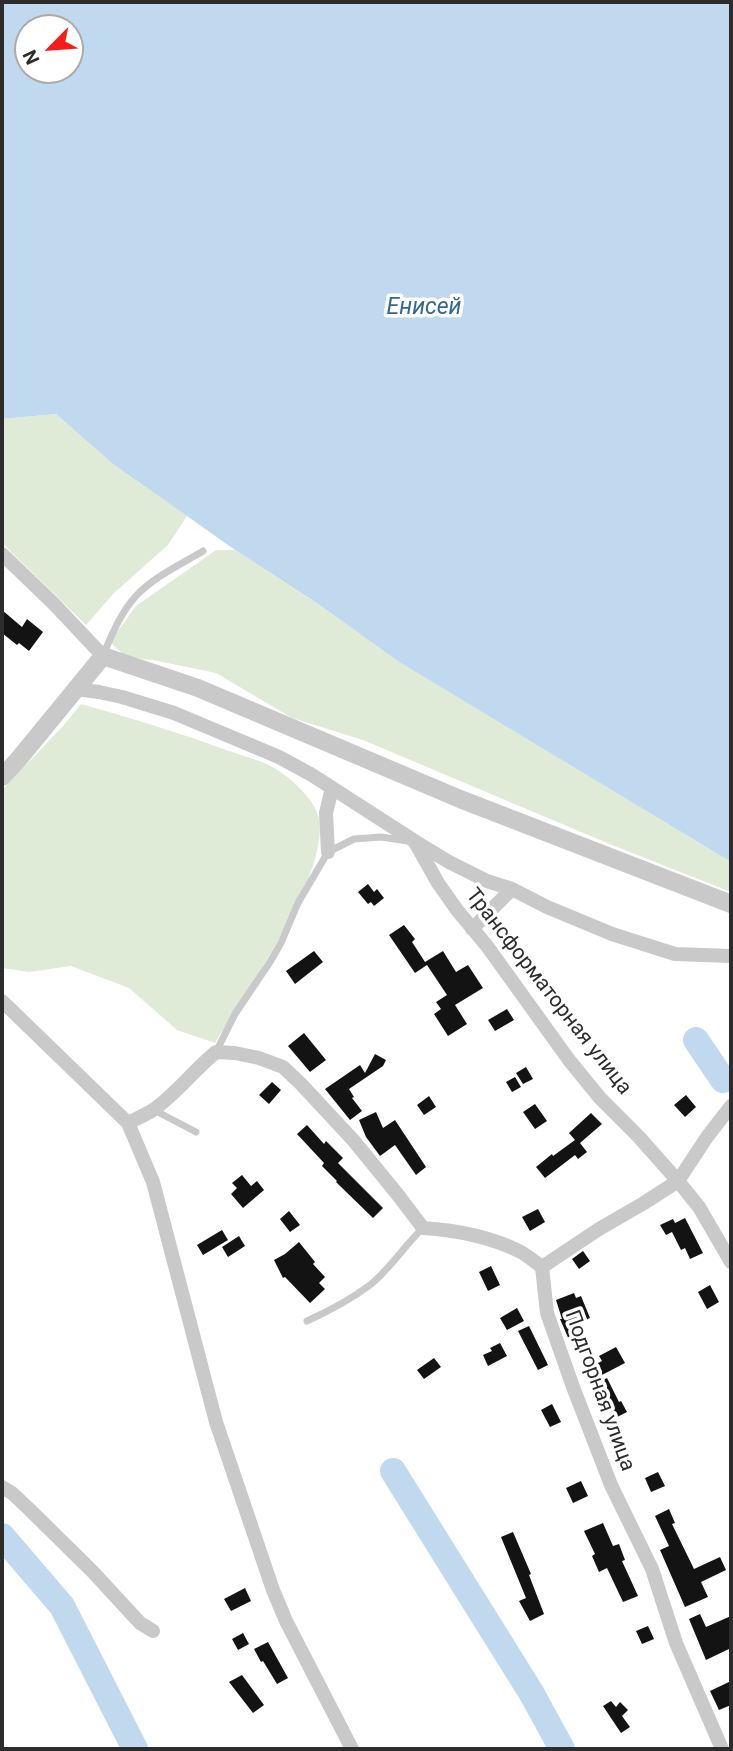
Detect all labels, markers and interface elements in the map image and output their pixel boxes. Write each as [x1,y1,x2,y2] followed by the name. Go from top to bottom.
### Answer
[14,14,84,84] north arrow
[18,46,45,68] text: N
[387,294,461,322] water label: Енисей
[460,884,636,1100] street label: Трансформаторная улица
[558,1307,640,1475] street label: Подгорная улица

